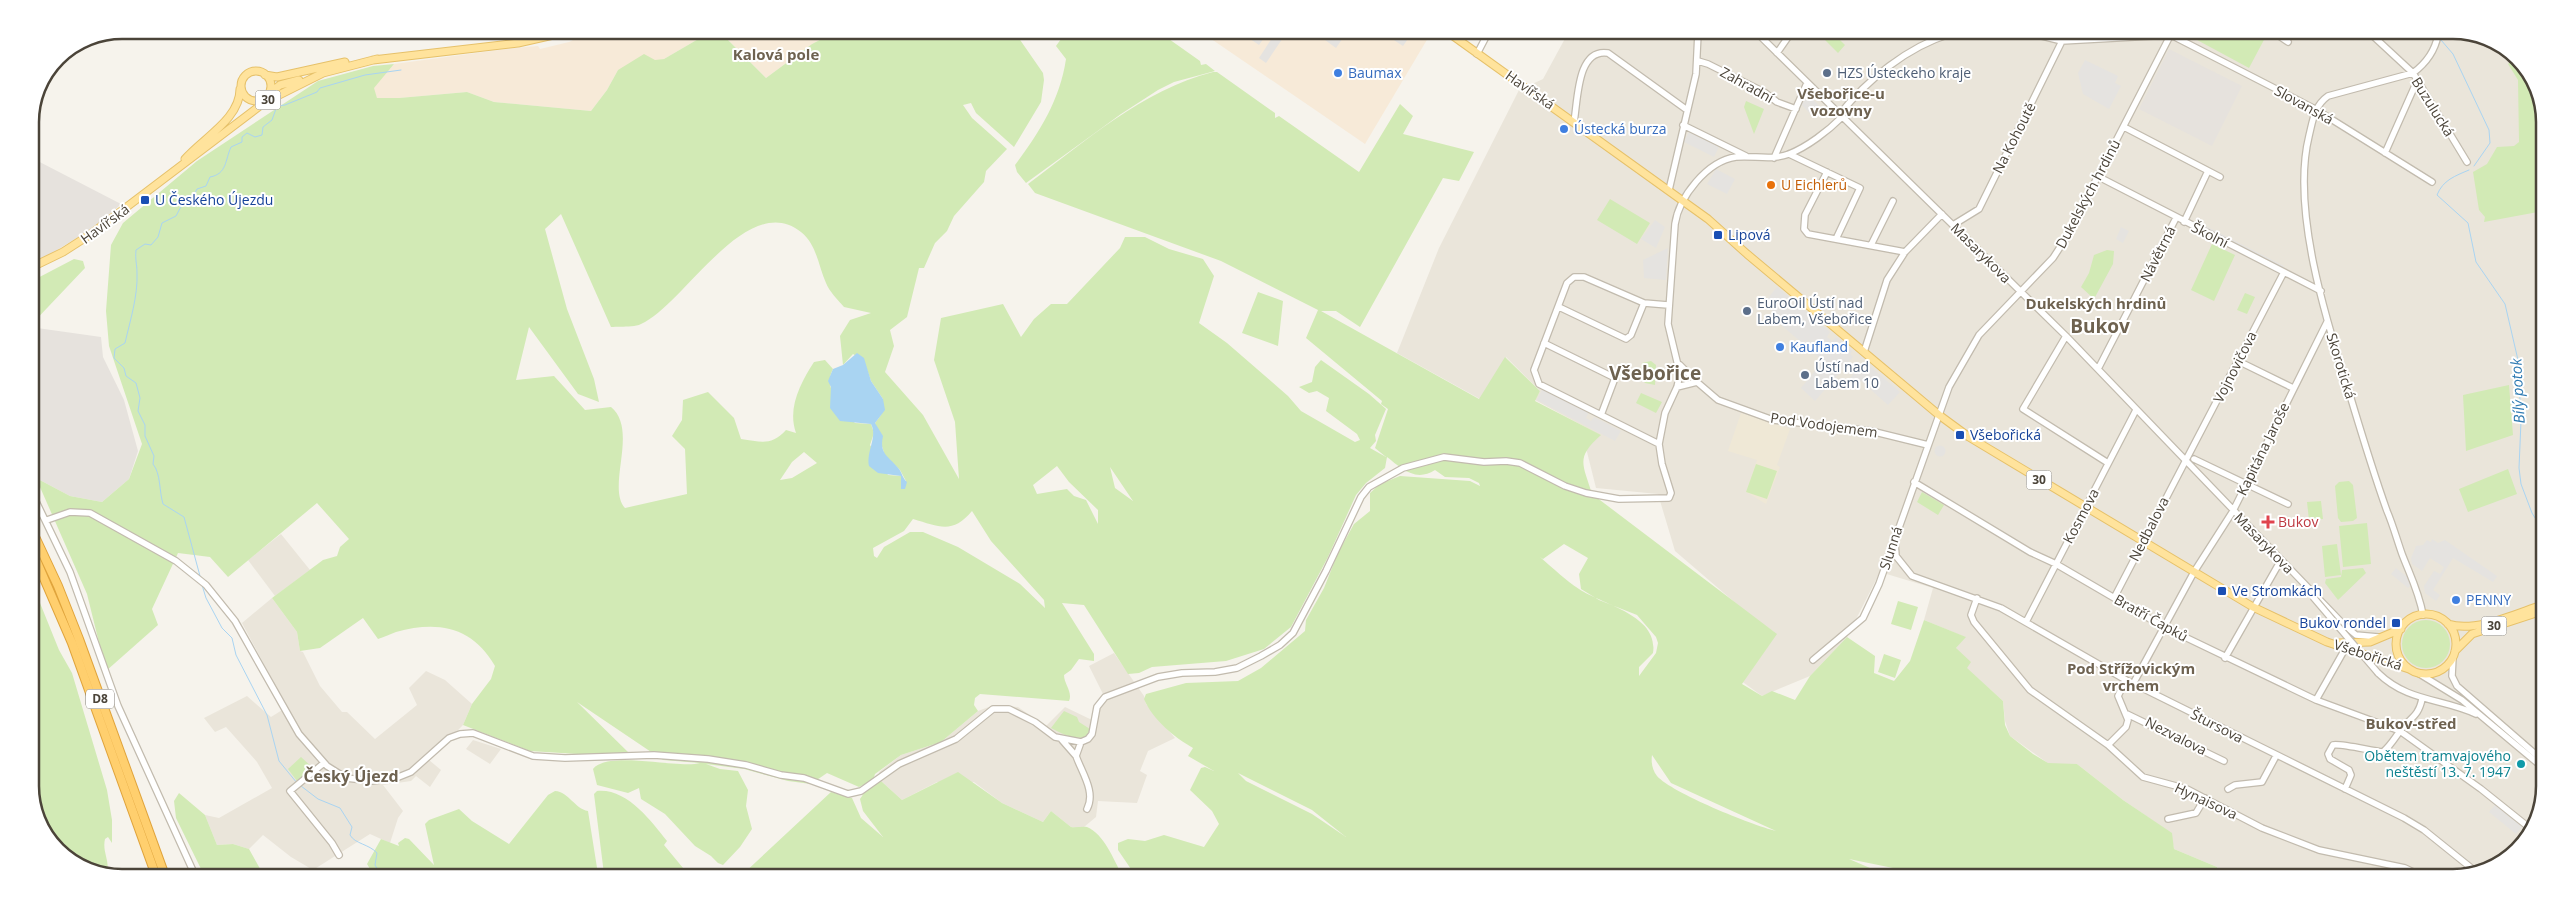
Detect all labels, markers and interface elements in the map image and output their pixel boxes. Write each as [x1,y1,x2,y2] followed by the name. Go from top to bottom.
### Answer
[733,44,819,64] district label: Kalová pole
[1717,62,1778,107] street label: Zahradní
[1348,63,1402,82] place label: Baumax
[1837,63,1971,82] place label: HZS Ústeckeho kraje
[1502,66,1559,113] street label: Havířská
[1332,67,1344,79] marker: Baumax
[1821,67,1833,79] marker: HZS Ústeckeho kraje
[2408,73,2459,140] street label: Buzulucká
[2271,81,2337,129] street label: Slovanská
[1797,83,1885,120] district label: Všebořice-u vozovny
[256,90,280,110] road number: 30
[1988,99,2040,177] street label: Na Kohoutě
[1574,119,1666,138] place label: Ústecká burza
[1558,123,1570,135] marker: Ústecká burza
[2051,136,2124,252] street label: Dukelských hrdinů
[1781,175,1847,194] place label: U Eichlerů
[1765,179,1777,191] marker: U Eichlerů
[155,190,273,209] place label: U Českého Újezdu
[139,194,151,206] marker: U Českého Újezdu
[76,199,133,248] street label: Havířská
[2188,217,2232,252] street label: Školní
[1947,218,2016,287] street label: Masarykova
[2135,223,2180,285] street label: Návětrná
[1728,225,1771,244] place label: Lipová
[1712,229,1724,241] marker: Lipová
[1757,293,1873,328] place label: EuroOil Ústí nad Labem, Všebořice
[2026,293,2166,313] district label: Dukelských hrdinů
[1741,305,1753,317] marker: EuroOil Ústí nad Labem, Všebořice
[2070,313,2130,339] district label: Bukov
[2208,328,2261,406] street label: Vojnovičova
[2322,331,2360,401] street label: Skorotická
[1790,337,1848,356] place label: Kaufland
[1774,341,1786,353] marker: Kaufland
[1815,357,1879,392] place label: Ústí nad Labem 10
[2505,357,2529,424] water label: Bílý potok
[1609,360,1701,386] district label: Všebořice
[1799,369,1811,381] marker: Ústí nad Labem 10
[2232,399,2293,499] street label: Kapitána Jaroše
[1769,408,1879,441] street label: Pod Vodojemem
[1970,425,2041,444] place label: Všebořická
[1954,429,1966,441] marker: Všebořická
[2026,470,2052,490] road number: 30
[2058,485,2103,547] street label: Kosmova
[2124,493,2173,564] street label: Nedbalova
[2230,508,2298,577] street label: Masarykova
[2278,512,2318,531] place label: Bukov
[2262,516,2274,528] marker: Bukov
[1875,524,1906,572] street label: Slunná
[2232,581,2322,600] place label: Ve Stromkách
[2216,585,2228,597] marker: Ve Stromkách
[2111,589,2192,646] street label: Bratří Čapků
[2466,590,2511,609] place label: PENNY
[2450,594,2462,606] marker: PENNY
[2299,613,2386,632] place label: Bukov rondel
[2482,616,2506,636] road number: 30
[2390,617,2402,629] marker: Bukov rondel
[2331,635,2405,675] street label: Všebořická
[2067,658,2195,695] district label: Pod Střížovickým vrchem
[86,690,114,709] road number: D8
[2188,704,2247,747] street label: Štursova
[2142,712,2210,759] street label: Nezvalova
[2365,713,2457,733] district label: Bukov-střed
[2364,746,2511,781] place label: Obětem tramvajového neštěstí 13. 7. 1947
[2515,758,2527,770] marker: Obětem tramvajového neštěstí 13. 7. 1947
[303,765,399,787] district label: Český Újezd
[2172,778,2241,823] street label: Hynaisova

